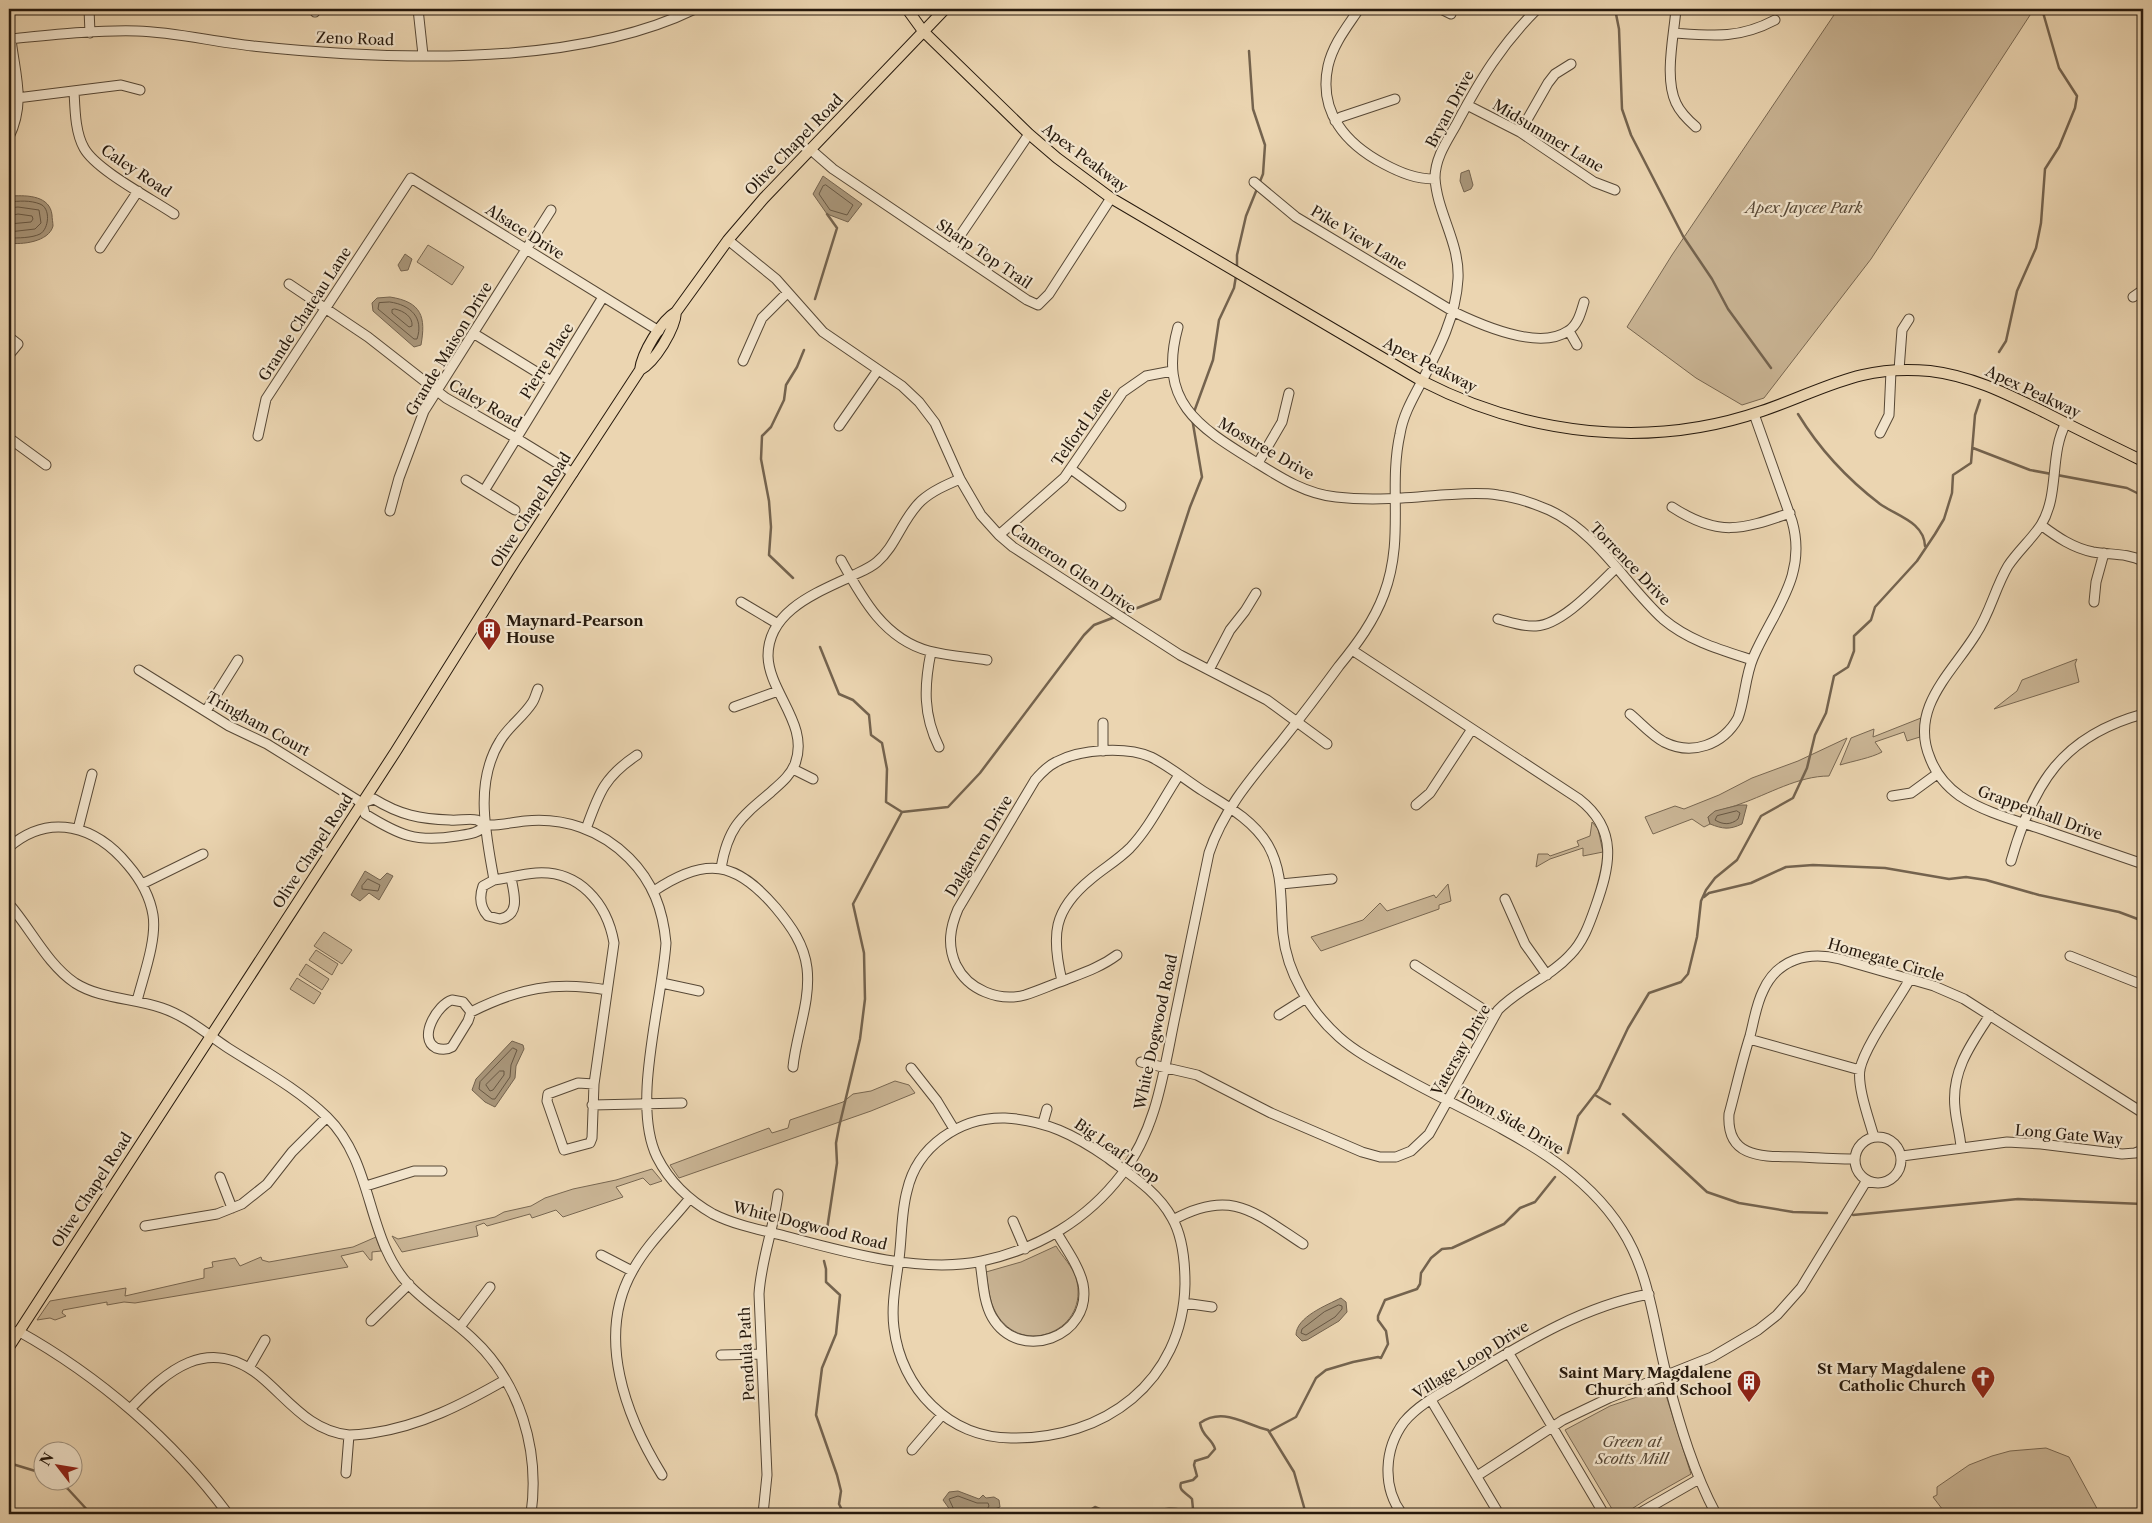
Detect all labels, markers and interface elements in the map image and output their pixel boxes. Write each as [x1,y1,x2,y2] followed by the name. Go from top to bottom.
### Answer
[316,28,394,49] street label: Zeno Road
[1421,67,1478,151] street label: Bryan Drive
[740,90,847,199] street label: Olive Chapel Road
[1489,95,1607,176] street label: Midsummer Lane
[1038,118,1133,196] street label: Apex Peakway
[97,140,175,201] street label: Caley Road
[1743,198,1863,217] park label: Apex Jaycee Park
[482,199,568,263] street label: Alsace Drive
[1307,201,1411,274] street label: Pike View Lane
[933,215,1036,293] street label: Sharp Top Trail
[254,243,355,384] street label: Grande Chateau Lane
[401,278,496,419] street label: Grande Maison Drive
[516,319,577,402] street label: Pierre Place
[1379,332,1481,397] street label: Apex Peakway
[1982,361,2084,422] street label: Apex Peakway
[445,375,525,432] street label: Caley Road
[1047,384,1116,470] street label: Telford Lane
[1215,413,1318,484] street label: Mosstree Drive
[486,449,575,571] street label: Olive Chapel Road
[1586,518,1675,609] street label: Torrence Drive
[1007,519,1140,618] street label: Cameron Glen Drive
[506,611,644,647] place label: Maynard-Pearson House
[476,617,502,651] building icon: Maynard-Pearson House
[203,687,314,760] street label: Tringham Court
[1975,781,2105,844] street label: Grappenhall Drive
[268,790,357,912] street label: Olive Chapel Road
[941,792,1016,900] street label: Dalgarven Drive
[1826,934,1947,985] street label: Homegate Circle
[1130,952,1181,1112] street label: White Dogwood Road
[1426,1001,1494,1100] street label: Vatersay Drive
[1455,1083,1567,1158] street label: Town Side Drive
[1071,1114,1164,1187] street label: Big Leaf Loop
[2014,1120,2125,1149] street label: Long Gate Way
[47,1129,136,1251] street label: Olive Chapel Road
[730,1197,889,1254] street label: White Dogwood Road
[735,1306,758,1402] street label: Pendula Path
[1409,1316,1532,1403] street label: Village Loop Drive
[1817,1359,1967,1395] place label: St Mary Magdalene Catholic Church
[1559,1363,1732,1399] place label: Saint Mary Magdalene Church and School
[1970,1365,1996,1399] church icon: St Mary Magdalene Catholic Church
[1736,1369,1762,1403] building icon: Saint Mary Magdalene Church and School
[1594,1432,1671,1468] park label: Green at Scotts Mill
[32,1440,82,1490] north arrow
[36,1449,58,1469] text: N

